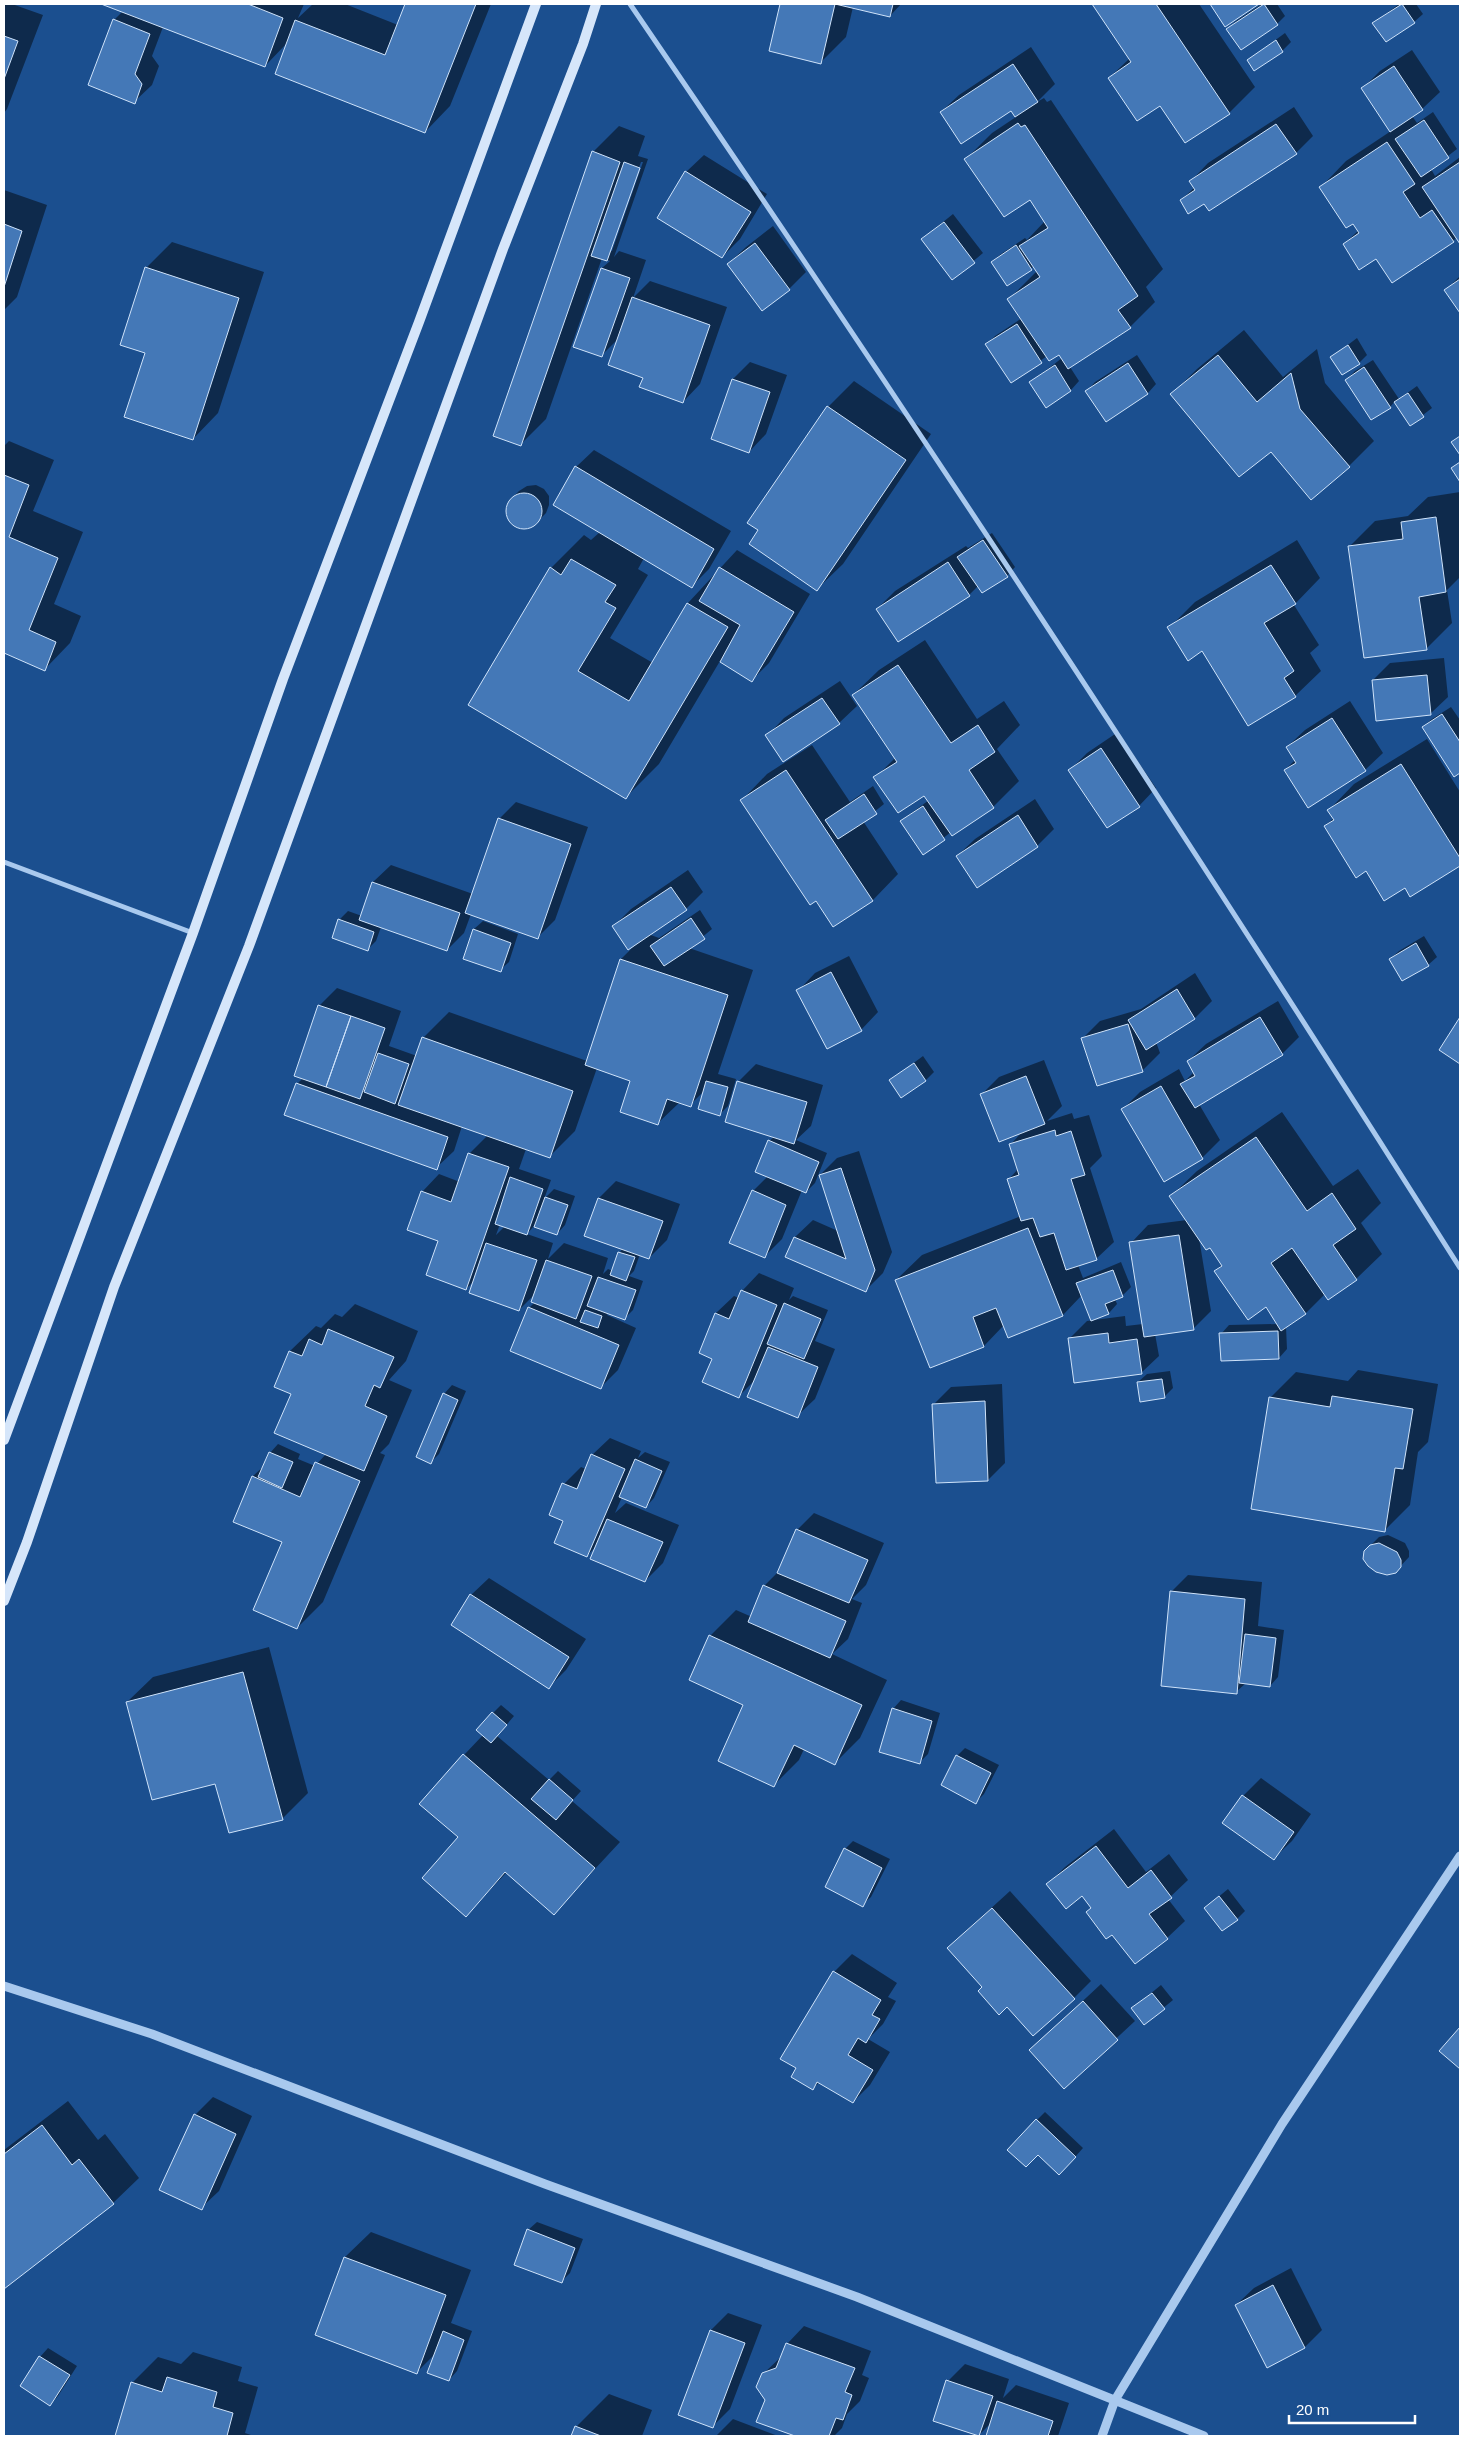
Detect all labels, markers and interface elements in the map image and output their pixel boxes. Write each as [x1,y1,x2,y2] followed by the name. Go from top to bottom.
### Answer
[1289,2392,1415,2424] scale bar
[1296,2401,1329,2418] text: 20 m

